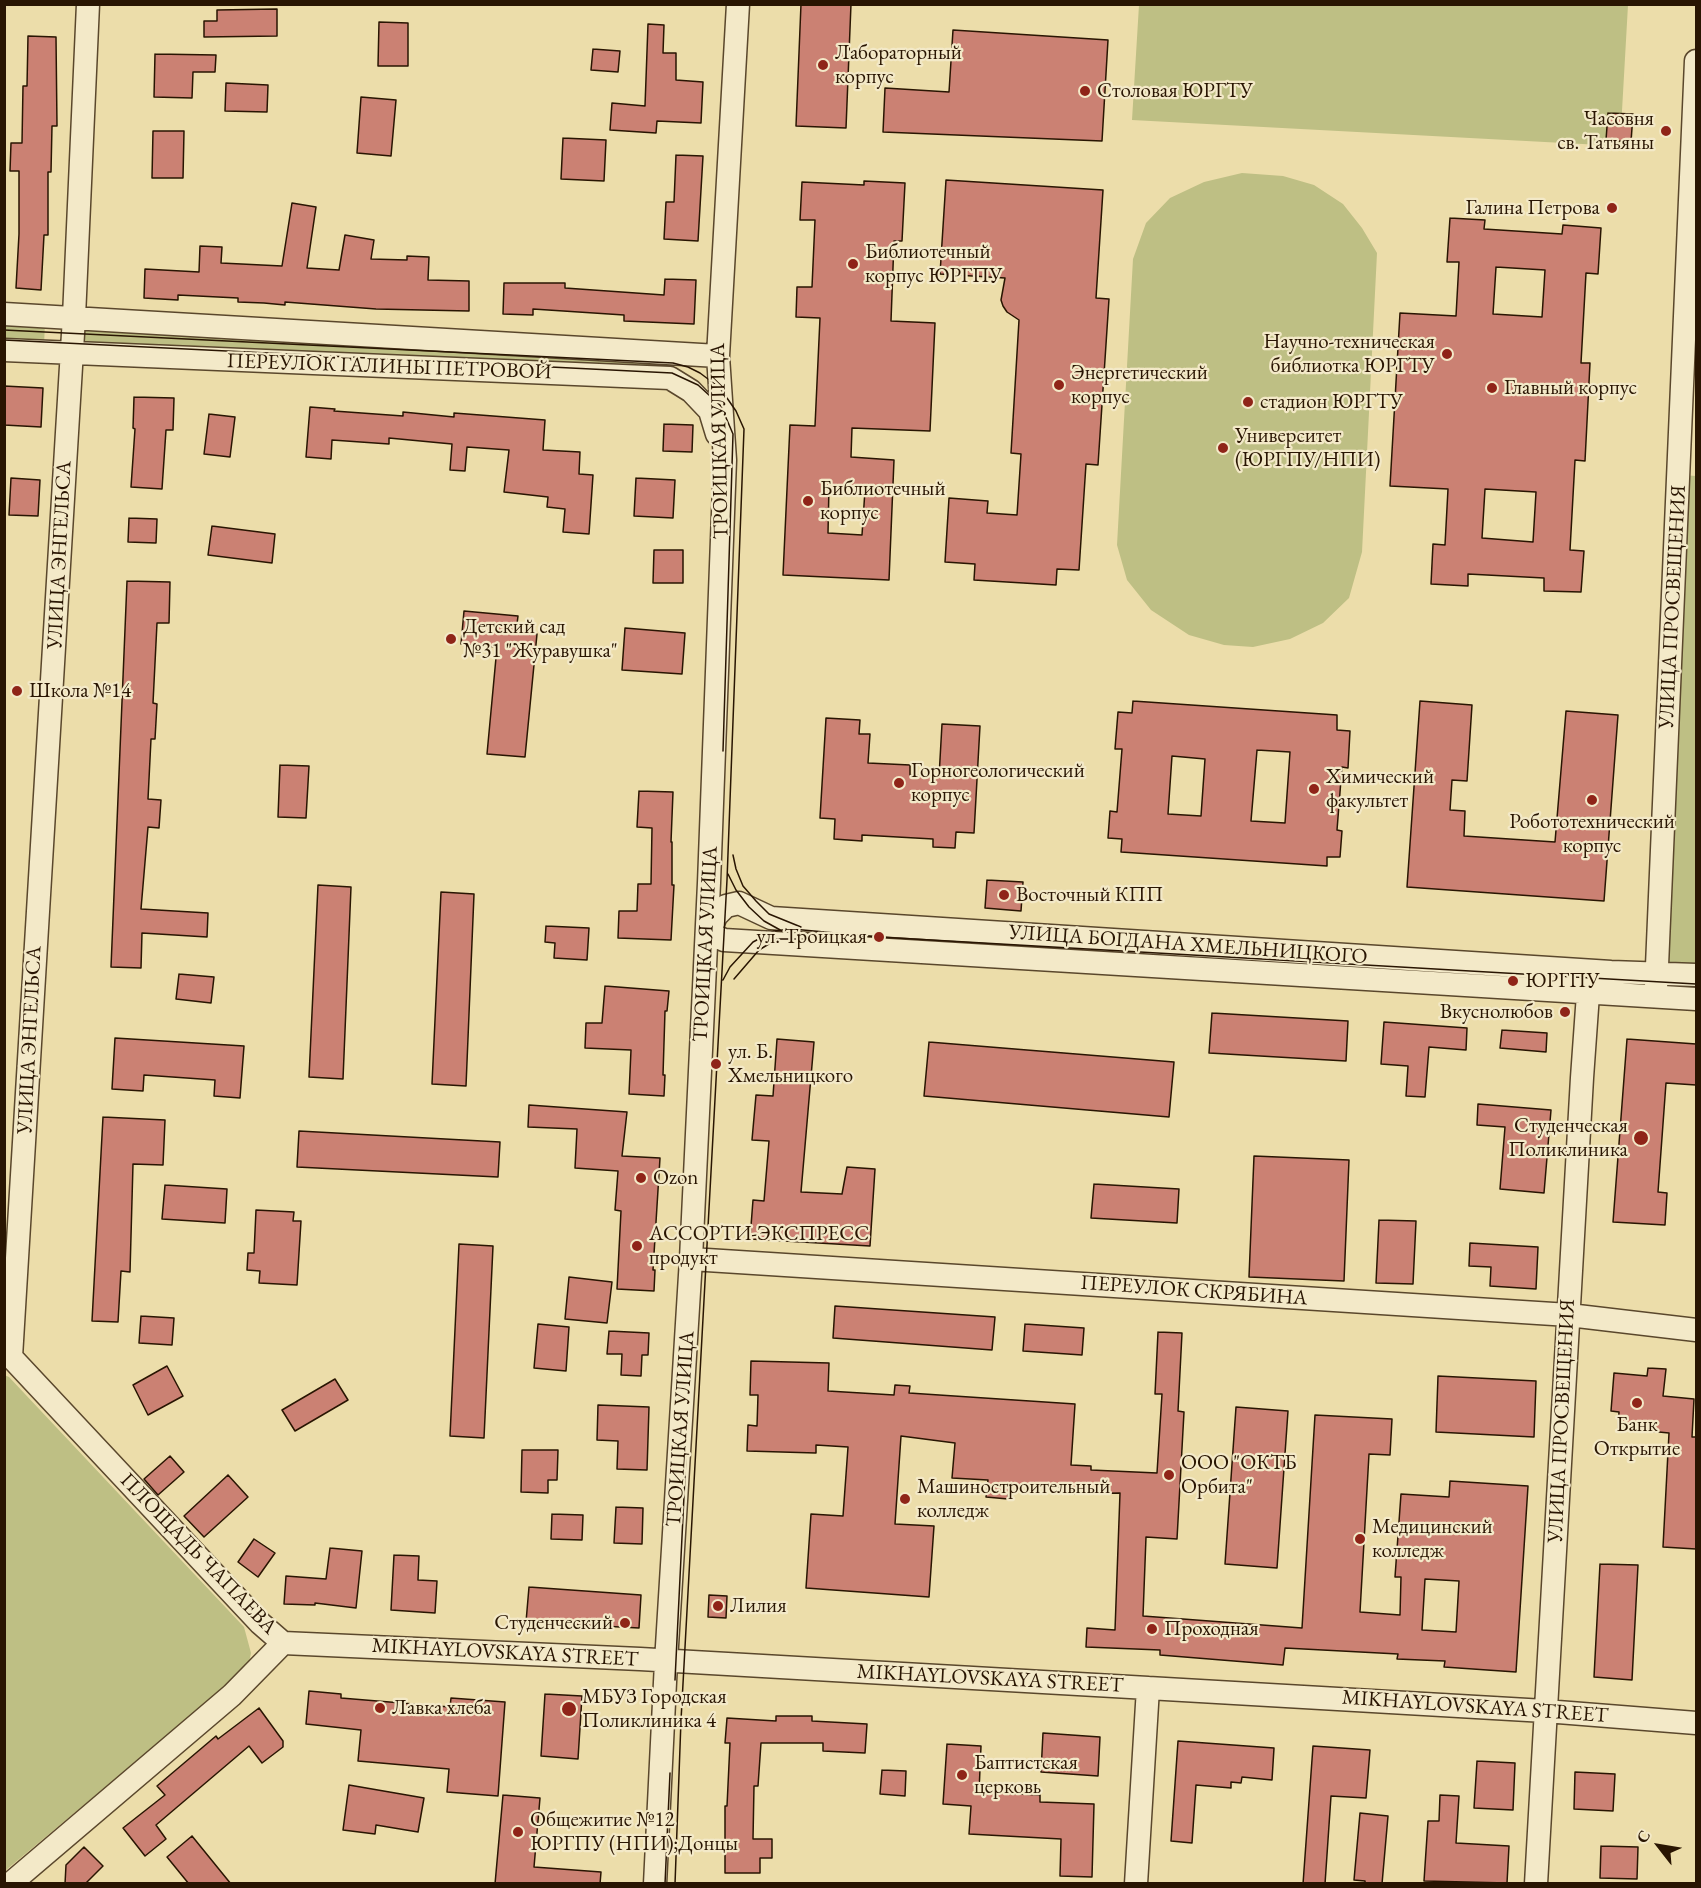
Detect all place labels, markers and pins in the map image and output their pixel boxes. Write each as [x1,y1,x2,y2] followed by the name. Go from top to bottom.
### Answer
[835,40,962,90] place label: Лабораторный корпус
[816,58,830,72] marker: Лабораторный корпус
[1097,78,1253,104] place label: Столовая ЮРГТУ
[1078,84,1092,98] marker: Столовая ЮРГТУ
[1557,106,1654,156] place label: Часовня св. Татьяны
[1659,124,1673,138] marker: Часовня св. Татьяны
[1466,195,1600,221] place label: Галина Петрова
[1605,201,1619,215] marker: Галина Петрова
[865,239,1003,289] place label: Библиотечный корпус ЮРГПУ
[846,257,860,271] marker: Библиотечный корпус ЮРГПУ
[1263,329,1435,379] place label: Научно-техническая библиотка ЮРГТУ
[1440,347,1454,361] marker: Научно-техническая библиотка ЮРГТУ
[1071,360,1208,410] place label: Энергетический корпус
[1504,375,1637,401] place label: Главный корпус
[1052,378,1066,392] marker: Энергетический корпус
[1485,381,1499,395] marker: Главный корпус
[1260,389,1403,415] place label: стадион ЮРГТУ
[1241,395,1255,409] marker: стадион ЮРГТУ
[1235,423,1380,473] place label: Университет (ЮРГПУ/НПИ)
[1216,441,1230,455] marker: Университет (ЮРГПУ/НПИ)
[820,476,945,526] place label: Библиотечный корпус
[801,494,815,508] marker: Библиотечный корпус
[463,614,618,664] place label: Детский сад №31 "Журавушка"
[444,632,458,646] marker: Детский сад №31 "Журавушка"
[29,678,131,704] place label: Школа №14
[10,684,24,698] marker: Школа №14
[911,758,1085,808] place label: Горногеологический корпус
[1326,764,1434,814] place label: Химический факультет
[892,776,906,790] marker: Горногеологический корпус
[1307,782,1321,796] marker: Химический факультет
[1585,793,1599,807] marker: Робототехнический корпус
[1509,809,1675,859] place label: Робототехнический корпус
[1016,882,1163,908] place label: Восточный КПП
[997,888,1011,902] marker: Восточный КПП
[757,924,867,950] place label: ул. Троицкая
[872,930,886,944] marker: ул. Троицкая
[1525,968,1600,994] place label: ЮРГПУ
[1506,974,1520,988] marker: ЮРГПУ
[1440,999,1553,1025] place label: Вкуснолюбов
[1558,1005,1572,1019] marker: Вкуснолюбов
[728,1039,853,1089] place label: ул. Б. Хмельницкого
[709,1057,723,1071] marker: ул. Б. Хмельницкого
[1508,1113,1628,1163] place label: Студенческая Поликлиника
[1632,1129,1650,1147] marker: Студенческая Поликлиника
[653,1165,698,1191] place label: Ozon
[634,1171,648,1185] marker: Ozon
[649,1221,869,1271] place label: АССОРТИ-ЭКСПРЕСС продукт
[630,1239,644,1253] marker: АССОРТИ-ЭКСПРЕСС продукт
[1630,1396,1644,1410] marker: Банк Открытие
[1594,1412,1680,1462] place label: Банк Открытие
[1181,1450,1296,1500] place label: ООО "ОКТБ Орбита"
[1162,1468,1176,1482] marker: ООО "ОКТБ Орбита"
[917,1474,1110,1524] place label: Машиностроительный колледж
[898,1492,912,1506] marker: Машиностроительный колледж
[1372,1514,1493,1564] place label: Медицинский колледж
[1353,1532,1367,1546] marker: Медицинский колледж
[730,1593,787,1619] place label: Лилия
[711,1599,725,1613] marker: Лилия
[494,1610,613,1636] place label: Студенческий
[618,1616,632,1630] marker: Студенческий
[1164,1616,1259,1642] place label: Проходная
[1145,1622,1159,1636] marker: Проходная
[582,1684,727,1734] place label: МБУЗ Городская Поликлиника 4
[392,1695,492,1721] place label: Лавка хлеба
[560,1700,578,1718] marker: МБУЗ Городская Поликлиника 4
[373,1701,387,1715] marker: Лавка хлеба
[974,1750,1078,1800] place label: Баптистская церковь
[955,1768,969,1782] marker: Баптистская церковь
[530,1807,738,1857] place label: Общежитие №12 ЮРГПУ (НПИ);Донцы
[511,1825,525,1839] marker: Общежитие №12 ЮРГПУ (НПИ);Донцы

